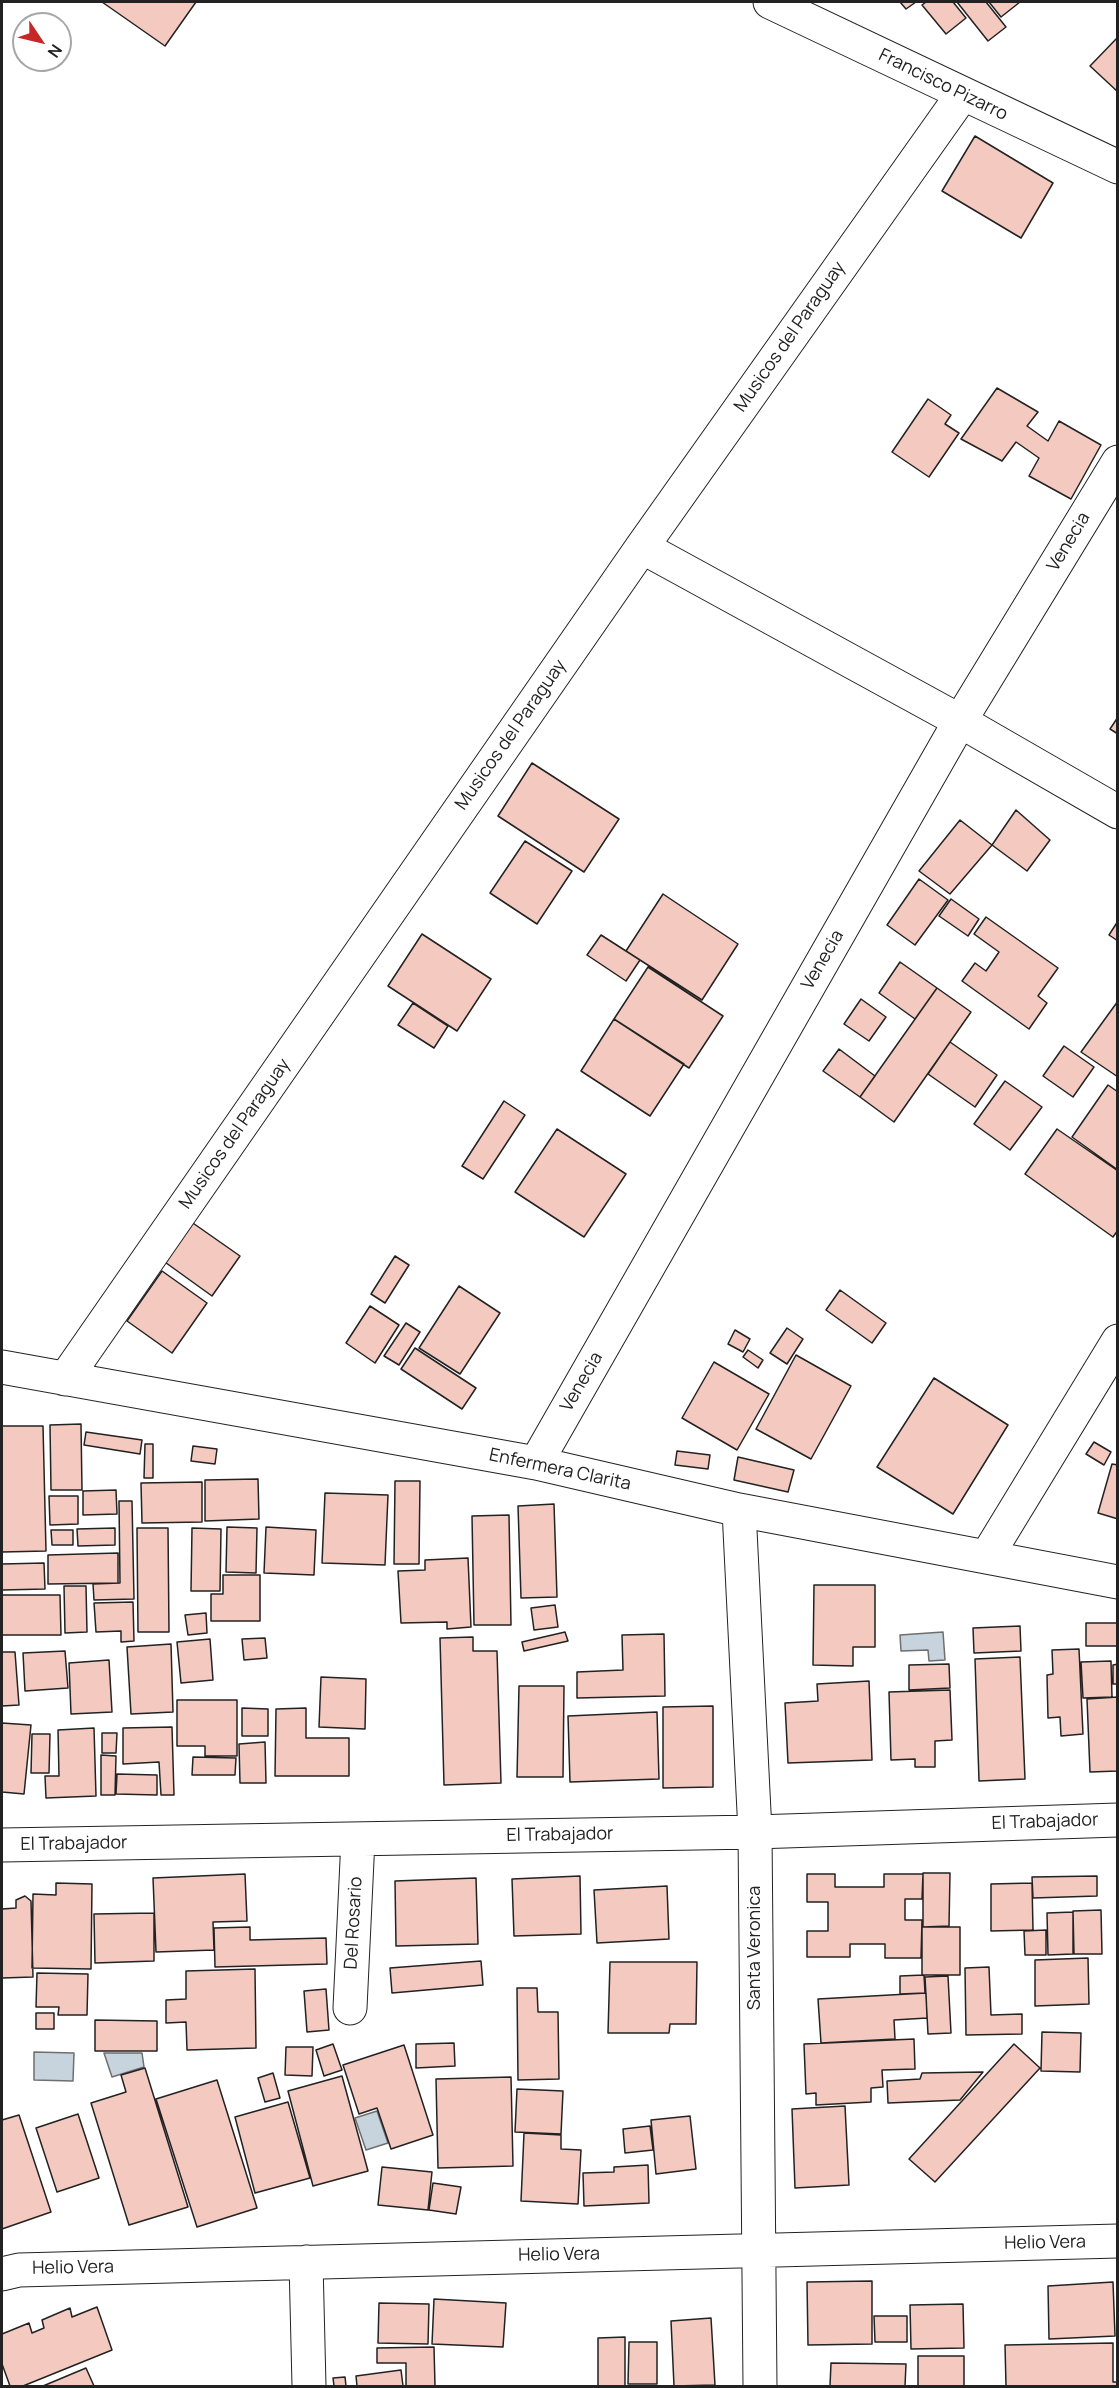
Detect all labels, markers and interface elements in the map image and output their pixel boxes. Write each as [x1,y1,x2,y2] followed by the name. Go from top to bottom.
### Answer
[12,12,72,72] north arrow
[43,40,67,62] text: N
[875,44,1011,126] street label: Francisco Pizarro
[730,258,850,416] street label: Musicos del Paraguay
[1043,509,1095,575] street label: Venecia
[451,656,571,814] street label: Musicos del Paraguay
[797,926,849,994] street label: Venecia
[175,1055,295,1213] street label: Musicos del Paraguay
[556,1348,608,1416] street label: Venecia
[487,1444,633,1496] street label: Enfermera Clarita
[991,1809,1099,1835] street label: El Trabajador
[506,1823,614,1847] street label: El Trabajador
[20,1832,128,1856] street label: El Trabajador
[341,1876,367,1970] street label: Del Rosario
[744,1886,766,2010] street label: Santa Veronica
[1004,2231,1086,2255] street label: Helio Vera
[518,2243,600,2267] street label: Helio Vera
[32,2256,114,2280] street label: Helio Vera

